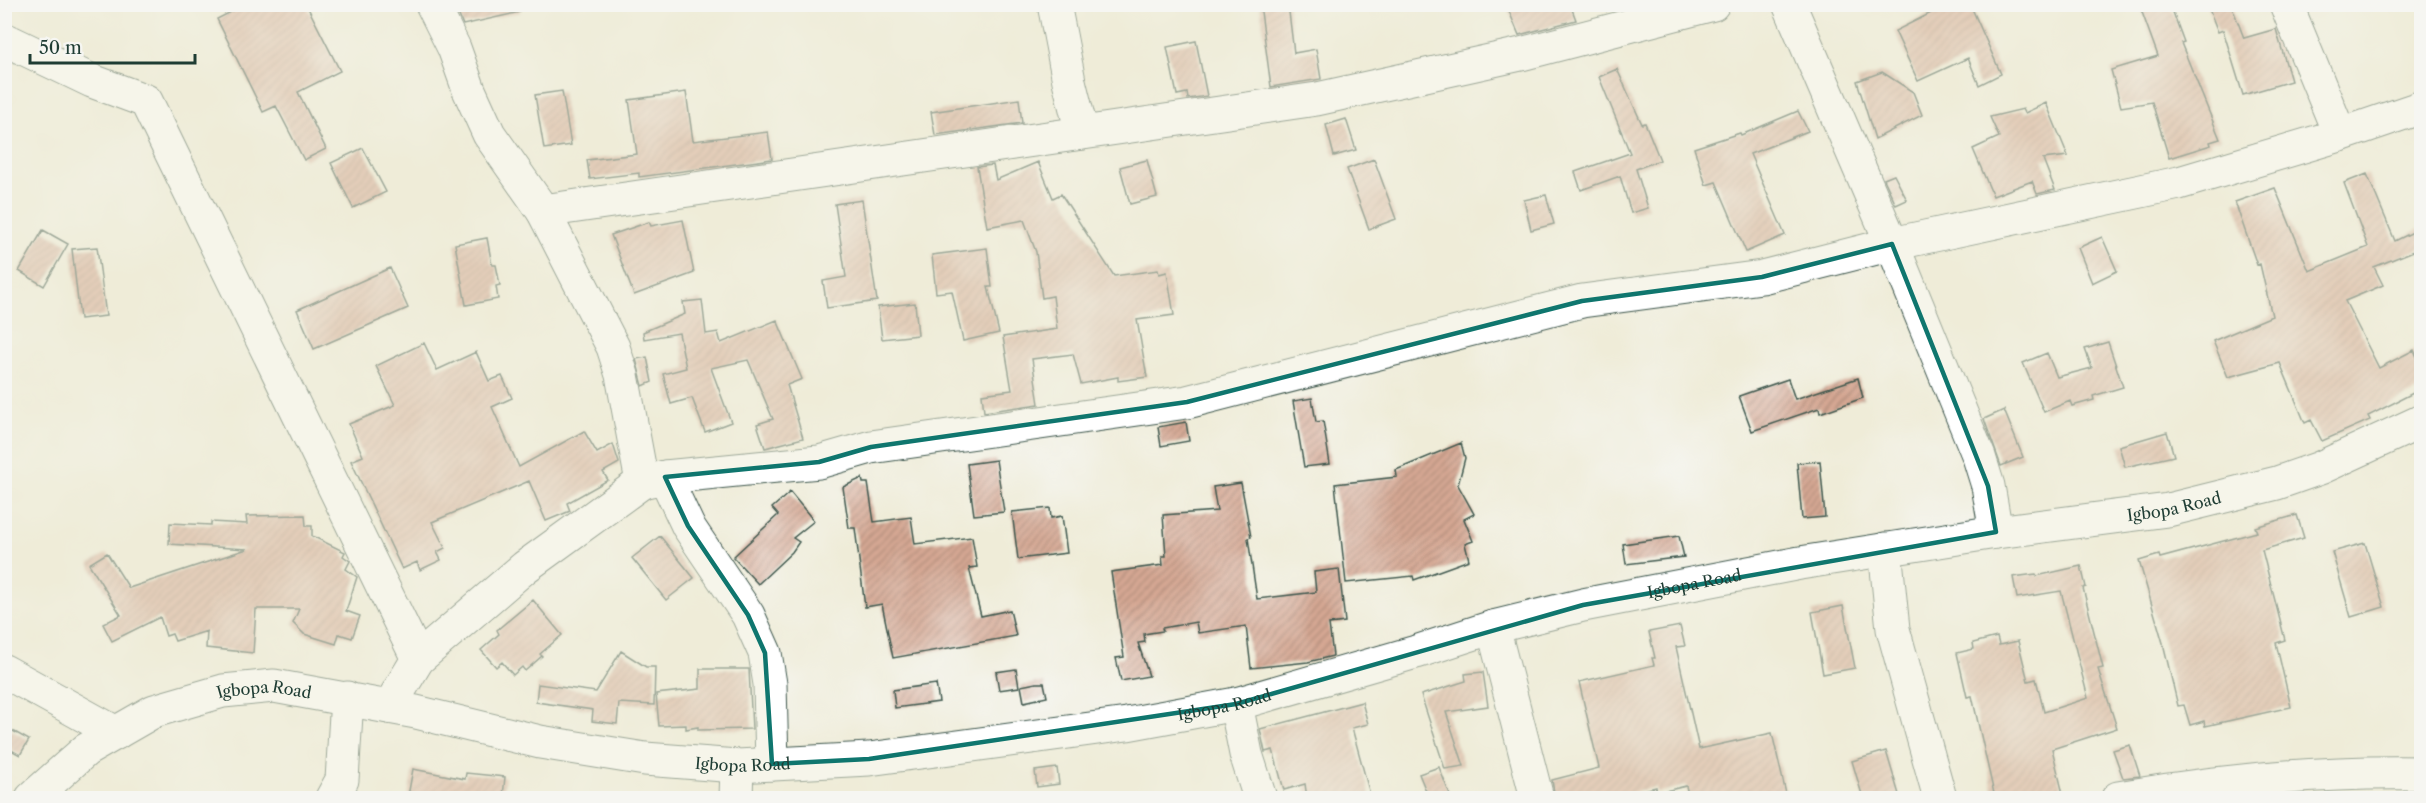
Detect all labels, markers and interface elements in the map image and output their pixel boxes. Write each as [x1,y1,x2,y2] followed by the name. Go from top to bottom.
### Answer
[30,27,195,65] scale bar
[39,37,82,59] text: 50 m
[2126,487,2223,525] street label: Igbopa Road
[1645,564,1743,602] street label: Igbopa Road
[214,676,314,703] street label: Igbopa Road
[1176,684,1274,725] street label: Igbopa Road
[694,753,791,776] street label: Igbopa Road

